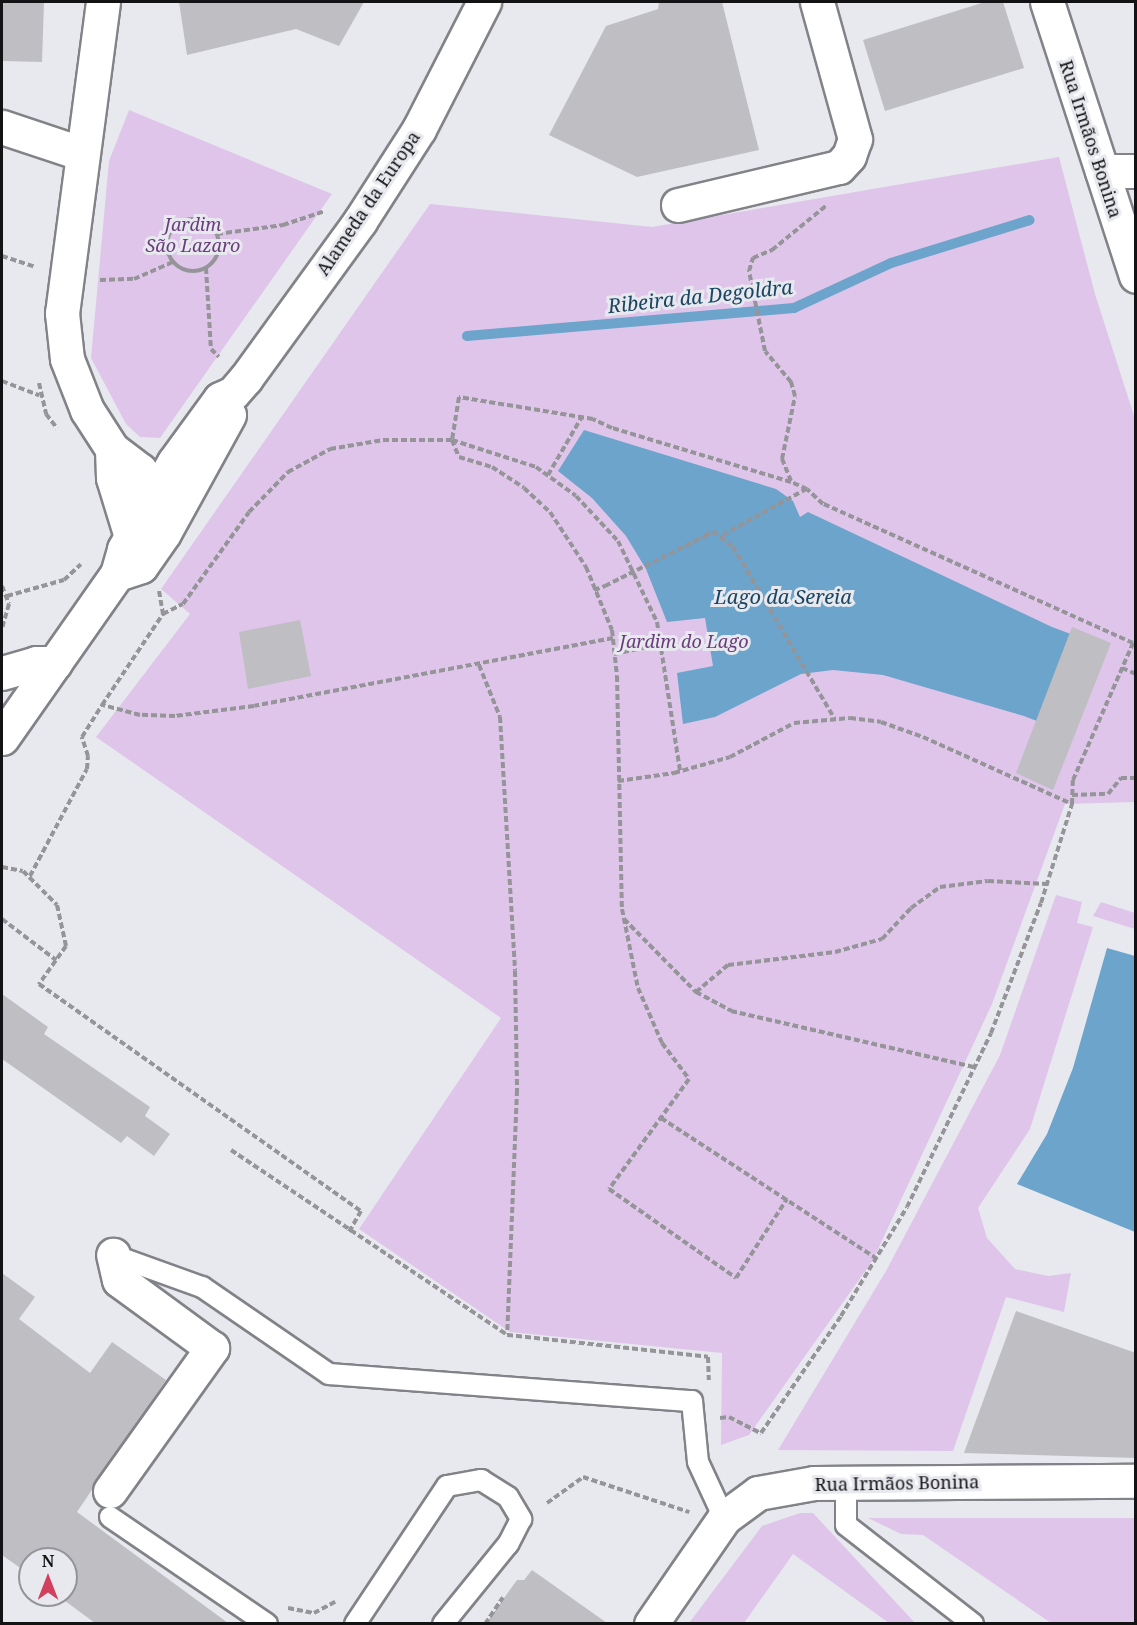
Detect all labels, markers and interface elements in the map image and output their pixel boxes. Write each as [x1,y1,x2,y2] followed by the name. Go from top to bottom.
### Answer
[1055,57,1127,221] street label: Rua Irmãos Bonina
[312,127,424,279] street label: Alameda da Europa
[146,214,240,256] park label: Jardim São Lazaro
[606,274,794,318] water label: Ribeira da Degoldra
[714,584,852,608] water label: Lago da Sereia
[619,630,749,652] park label: Jardim do Lago
[814,1471,980,1495] street label: Rua Irmãos Bonina
[18,1547,78,1607] north arrow
[42,1550,54,1572] text: N

